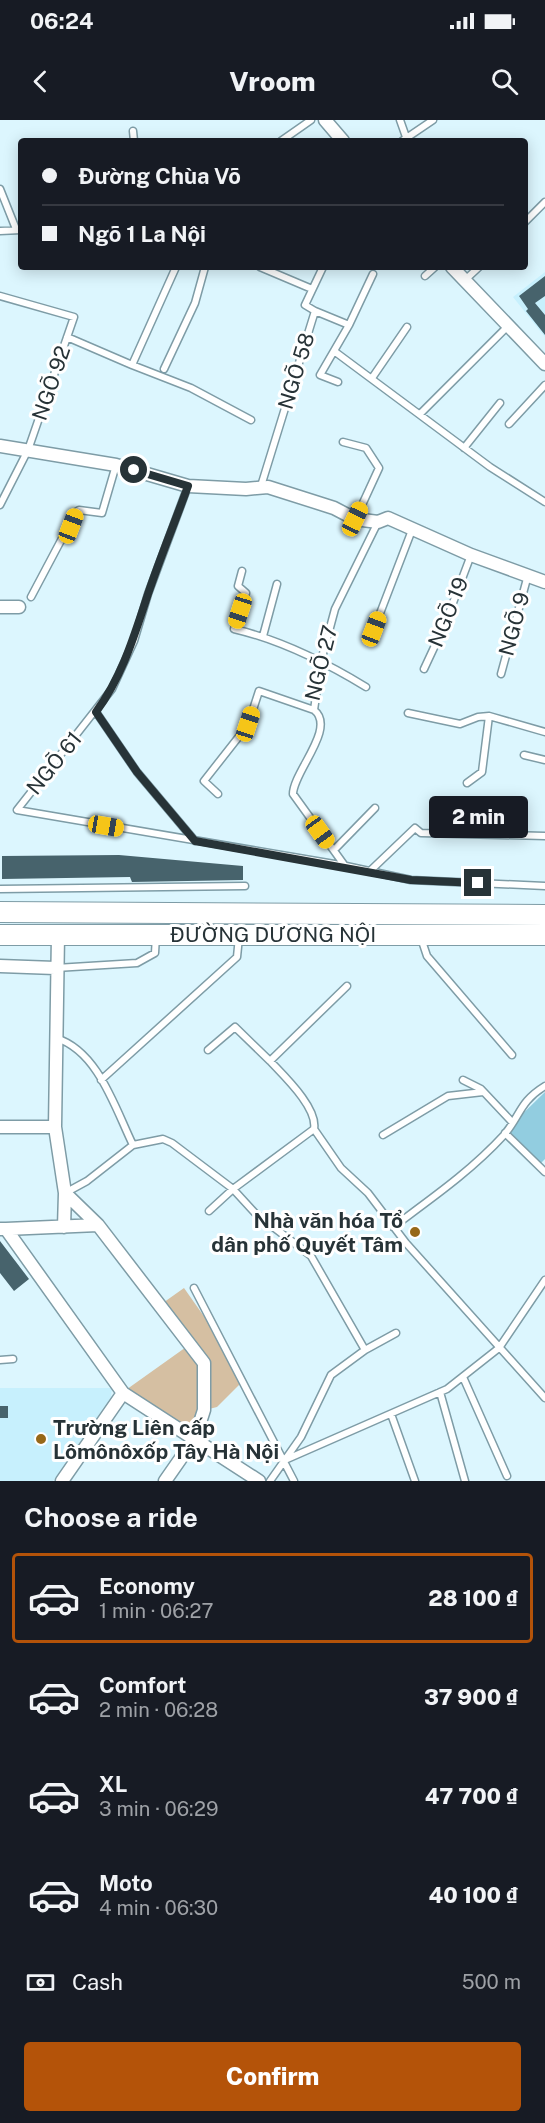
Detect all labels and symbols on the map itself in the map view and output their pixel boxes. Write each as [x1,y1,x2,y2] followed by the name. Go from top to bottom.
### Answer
[273,330,319,412] street label: NGÕ 58
[27,342,75,424] street label: NGÕ 92
[120,456,147,483] route start
[339,499,371,539] car
[56,506,86,546] car
[423,573,473,651] street label: NGÕ 19
[494,589,534,659] street label: NGÕ 9
[226,591,254,631] car
[359,609,389,649] car
[300,623,342,703] street label: NGÕ 27
[234,704,262,744] car
[21,727,87,799] street label: NGÕ 61
[428,796,528,838] callout: 2 min
[302,812,338,852] car
[87,814,125,838] car
[464,869,491,896] route end
[170,922,376,947] street label: ĐƯỜNG DƯƠNG NỘI
[211,1208,403,1257] place label: Nhà văn hóa Tổ dân phố Quyết Tâm
[408,1225,422,1239] marker: Nhà văn hóa Tổ dân phố Quyết Tâm
[53,1415,279,1464] place label: Trường Liên cấp Lômônôxốp Tây Hà Nội
[34,1432,48,1446] marker: Trường Liên cấp Lômônôxốp Tây Hà Nội

